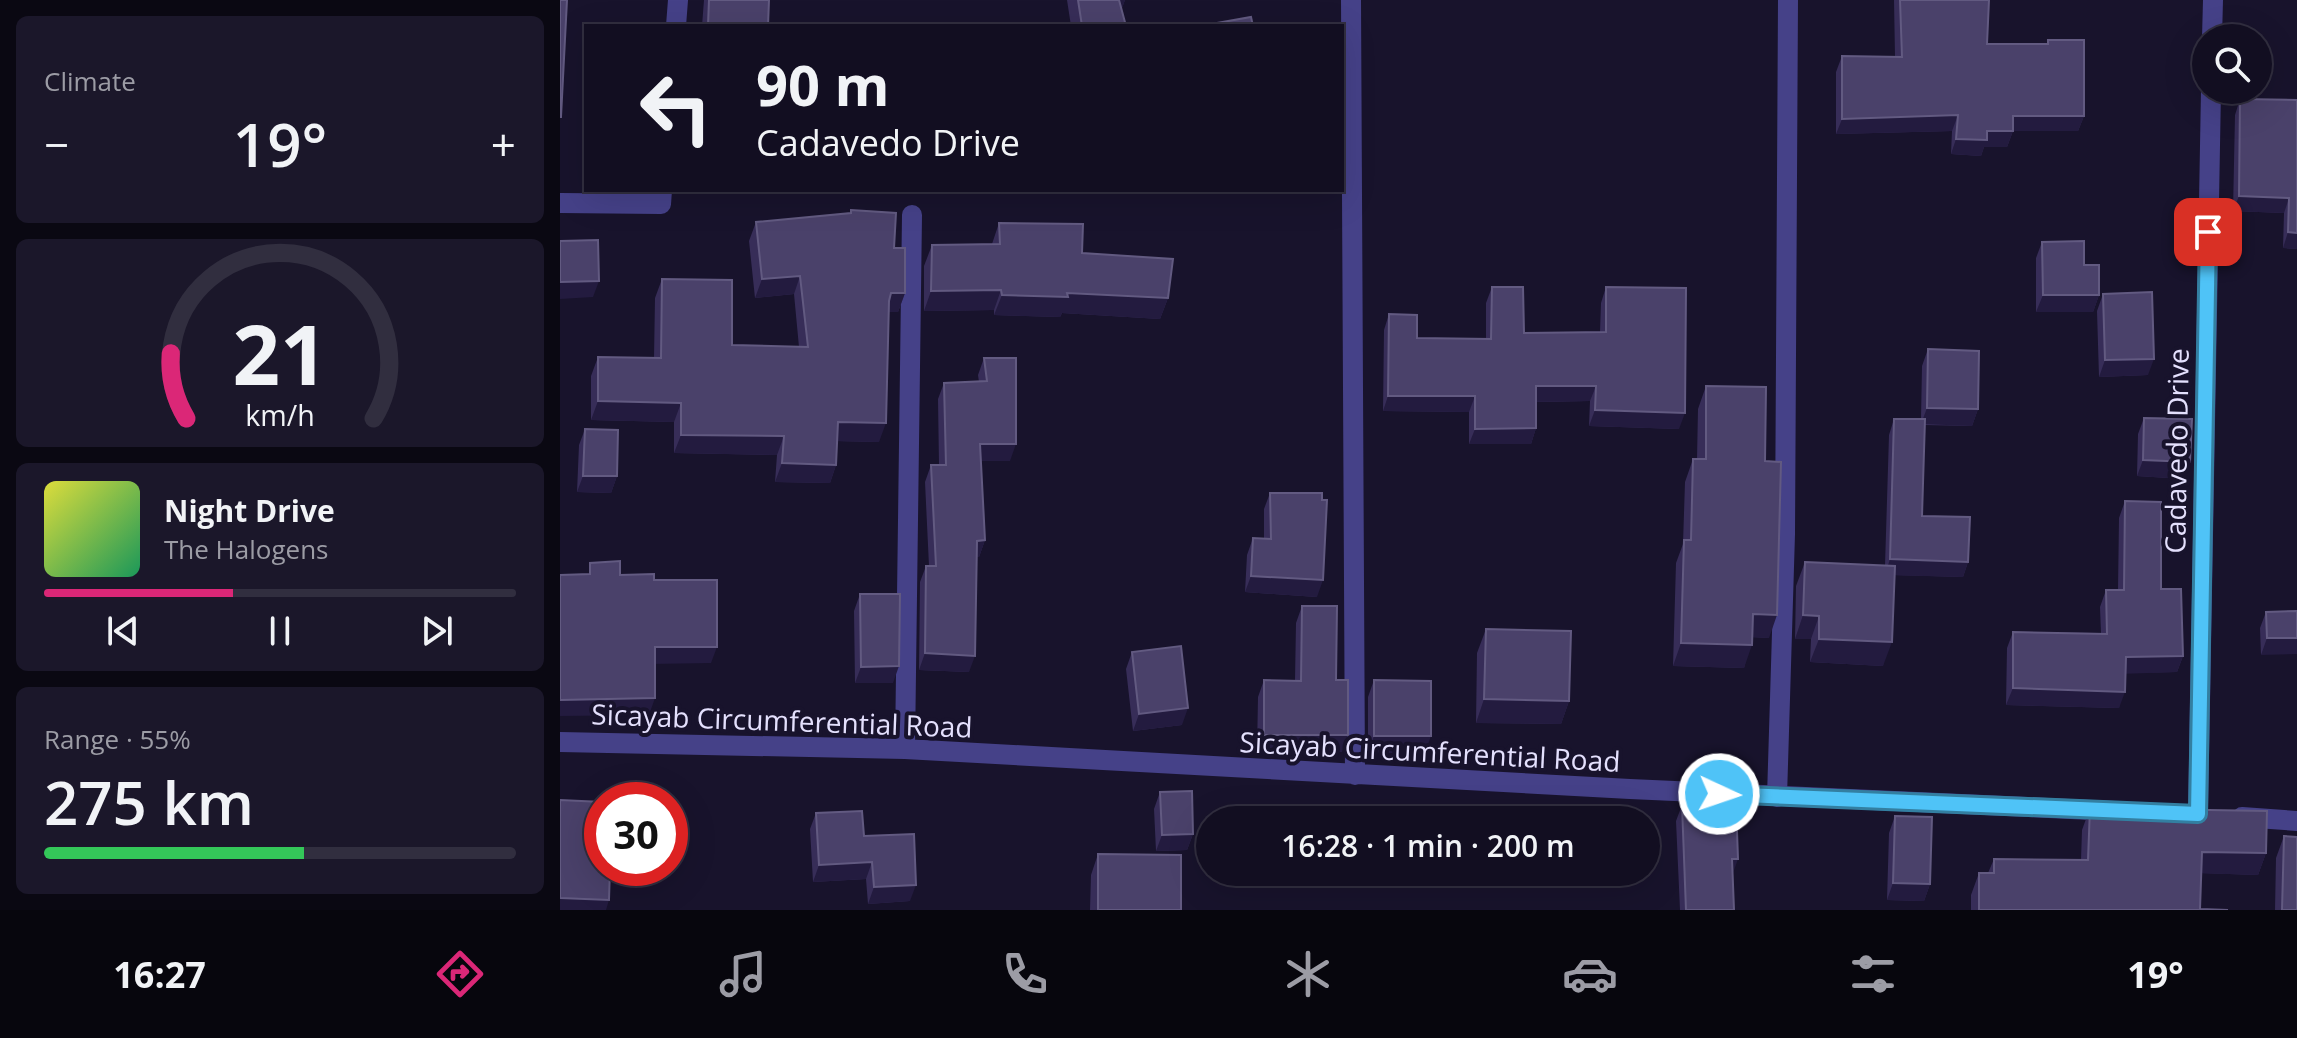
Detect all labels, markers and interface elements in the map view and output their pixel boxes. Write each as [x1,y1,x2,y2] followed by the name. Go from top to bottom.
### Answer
[2192,24,2272,104] map controls
[2192,24,2272,104] button: search
[756,46,890,122] text: 90 m
[624,56,728,160] icon: left
[44,63,136,99] text: Climate
[233,103,327,185] text: 19°
[44,114,69,174] text: −
[491,114,516,174] text: +
[756,118,1020,167] text: Cadavedo Drive
[2174,198,2242,266] pin
[2186,210,2230,254] icon: arrive
[232,296,328,409] text: 21
[2155,348,2197,554] street label: Cadavedo Drive
[245,396,315,435] text: km/h
[164,490,335,531] text: Night Drive
[164,531,329,567] text: The Halogens
[101,609,145,653] icon: previous
[258,609,302,653] icon: pause
[415,609,459,653] icon: next
[591,694,973,746] street label: Sicayab Circumferential Road
[44,721,191,757] text: Range · 55%
[1239,722,1621,780] street label: Sicayab Circumferential Road
[1677,752,1761,836] position arrow
[44,761,254,843] text: 275 km
[584,782,688,886] speed limit sign: 30
[1281,825,1575,866] text: 16:28 · 1 min · 200 m
[432,946,488,1002] icon: directions
[715,946,771,1002] icon: music
[997,946,1053,1002] icon: phone
[1280,946,1336,1002] icon: climate
[1562,946,1618,1002] icon: car
[1845,946,1901,1002] icon: filters
[113,950,206,999] text: 16:27
[2127,950,2184,999] text: 19°

